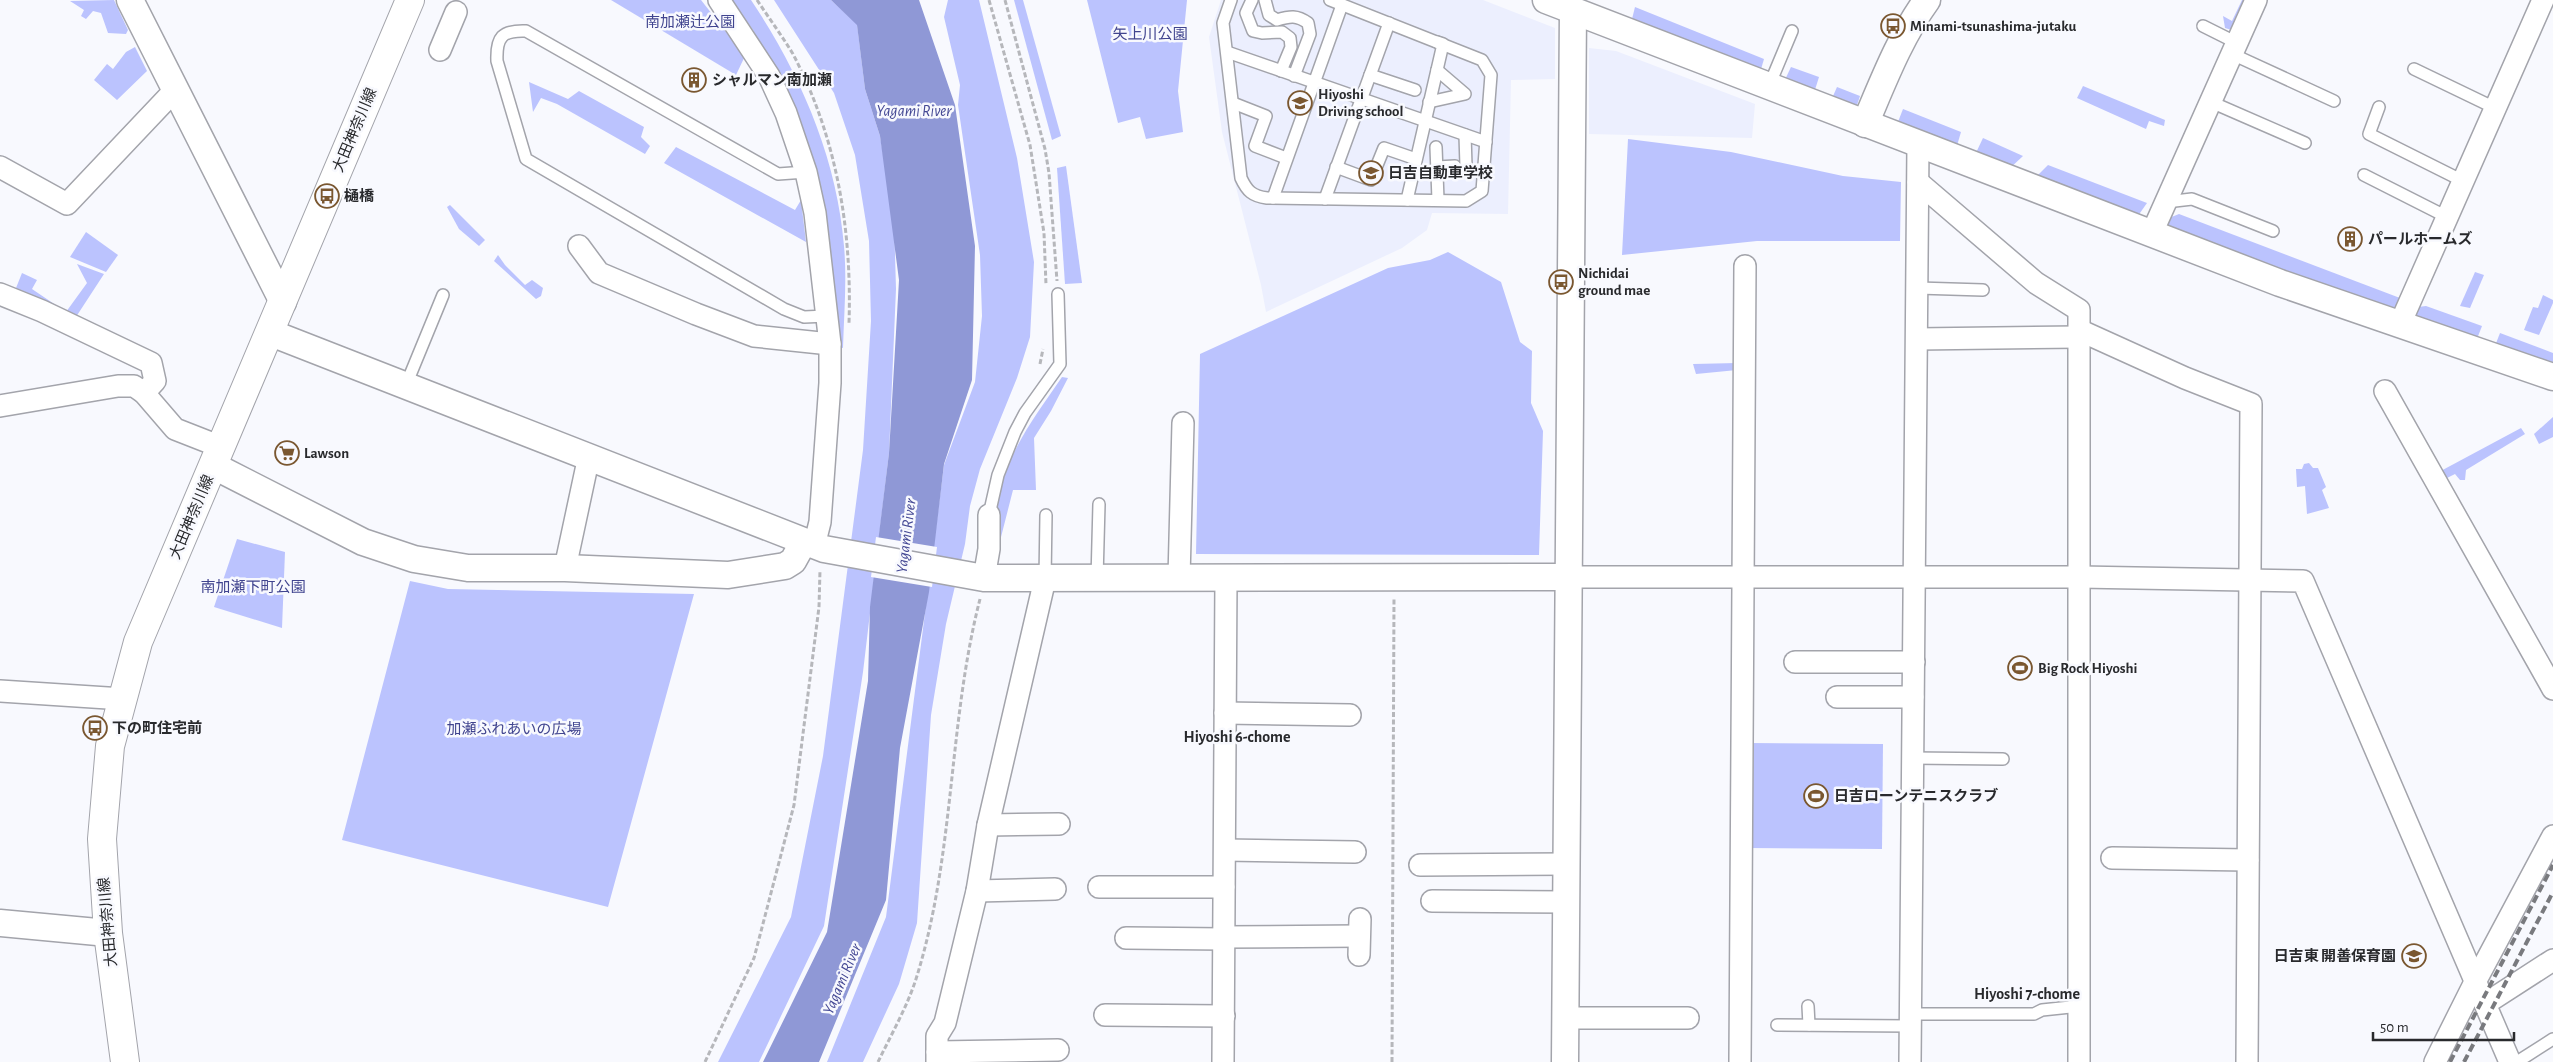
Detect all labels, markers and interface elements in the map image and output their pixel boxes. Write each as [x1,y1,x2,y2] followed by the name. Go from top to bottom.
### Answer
[1880,13,1906,39] bus stop icon: Minami-tsunashima-jutaku
[645,14,735,30] park label: 南加瀬辻公園
[1910,19,2077,34] place label: Minami-tsunashima-jutaku
[1112,26,1188,42] park label: 矢上川公園
[681,67,707,93] building icon: シャルマン南加瀬
[712,72,832,88] place label: シャルマン南加瀬
[330,85,379,174] street label: 大田神奈川線
[1318,87,1403,119] place label: Hiyoshi Driving school
[1287,90,1313,116] school or university icon: Hiyoshi Driving school
[877,103,952,119] water label: Yagami River
[1358,160,1384,186] school or university icon: 日吉自動車学校
[1388,165,1493,181] place label: 日吉自動車学校
[314,183,340,209] bus stop icon: 樋橋
[344,188,375,204] place label: 樋橋
[2337,226,2363,252] building icon: パールホームズ
[2368,230,2473,247] place label: パールホームズ
[1578,266,1650,298] place label: Nichidai ground mae
[1548,269,1574,295] bus stop icon: Nichidai ground mae
[274,440,300,466] supermarket icon: Lawson
[304,446,349,461] place label: Lawson
[167,472,216,561] street label: 大田神奈川線
[893,497,919,574] water label: Yagami River
[200,579,306,595] park label: 南加瀬下町公園
[2007,655,2033,681] sports icon: Big Rock Hiyoshi
[2038,661,2138,676] place label: Big Rock Hiyoshi
[82,715,108,741] bus stop icon: 下の町住宅前
[112,719,202,736] place label: 下の町住宅前
[446,721,582,737] park label: 加瀬ふれあいの広場
[1184,729,1291,746] district label: Hiyoshi 6-chome
[1803,783,1829,809] sports icon: 日吉ローンテニスクラブ
[1834,787,1998,804] place label: 日吉ローンテニスクラブ
[96,877,119,968] street label: 大田神奈川線
[820,941,864,1017] water label: Yagami River
[2401,943,2427,969] school or university icon: 日吉東 開善保育園
[2274,948,2396,964] place label: 日吉東 開善保育園
[1974,986,2080,1003] district label: Hiyoshi 7-chome
[2373,1010,2514,1042] scale bar
[2380,1020,2409,1035] text: 50 m

